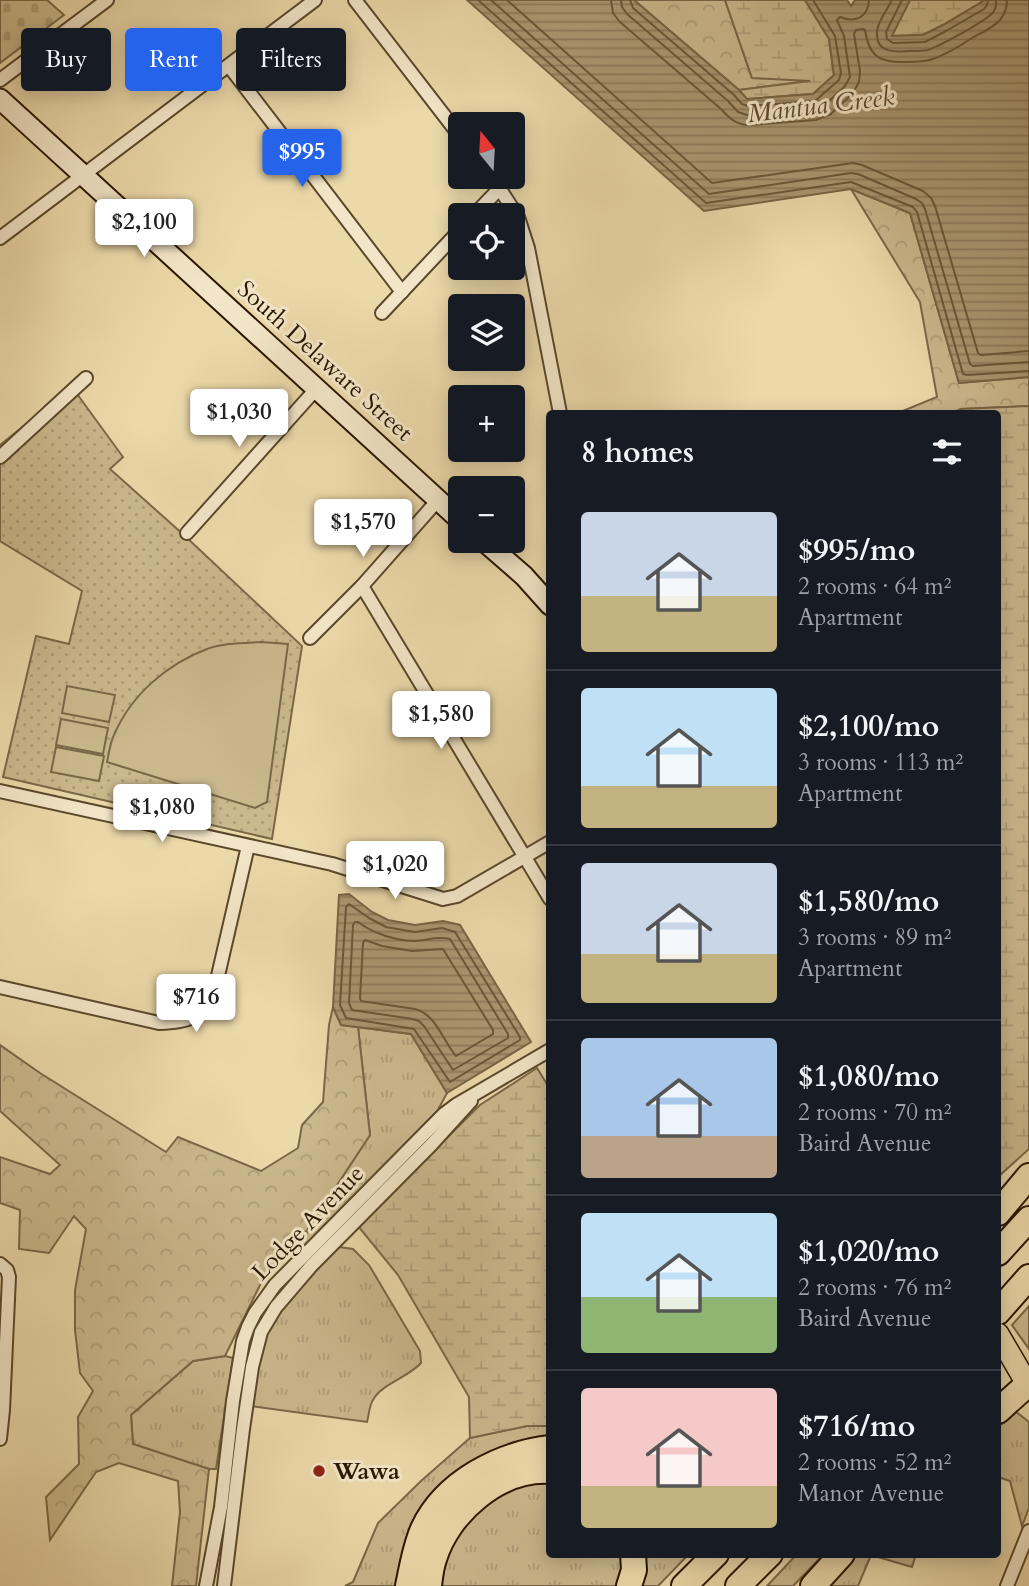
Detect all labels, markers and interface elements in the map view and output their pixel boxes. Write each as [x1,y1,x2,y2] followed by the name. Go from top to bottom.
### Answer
[21,28,111,91] chip: Buy
[125,28,222,91] chip: Rent
[236,28,346,91] chip: Filters
[745,79,897,131] water label: Mantua Creek
[448,112,525,189] north arrow
[448,112,525,553] map controls
[261,130,343,189] pin: $995
[278,136,326,167] text: $995
[87,200,201,259] pin: $2,100
[448,203,525,280] button: locate
[111,206,177,237] text: $2,100
[230,273,420,449] street label: South Delaware Street
[448,294,525,371] button: layers
[448,385,525,462] button: +
[182,390,296,449] pin: $1,030
[206,396,272,427] text: $1,030
[581,432,694,473] text: 8 homes
[928,433,966,471] icon: filters
[448,476,525,553] button: −
[306,500,420,559] pin: $1,570
[330,506,396,537] text: $1,570
[798,530,915,571] text: $995/mo
[637,540,721,624] icon: home
[798,571,951,602] text: 2 rooms · 64 m²
[798,602,902,633] text: Apartment
[384,692,498,751] pin: $1,580
[408,698,474,729] text: $1,580
[798,706,939,747] text: $2,100/mo
[637,716,721,800] icon: home
[798,747,963,778] text: 3 rooms · 113 m²
[798,778,902,809] text: Apartment
[105,784,219,844] pin: $1,080
[129,791,195,822] text: $1,080
[338,842,452,901] pin: $1,020
[362,848,428,879] text: $1,020
[798,881,939,922] text: $1,580/mo
[637,891,721,975] icon: home
[798,922,951,953] text: 3 rooms · 89 m²
[798,953,902,984] text: Apartment
[155,974,237,1034] pin: $716
[172,981,220,1012] text: $716
[798,1056,939,1097] text: $1,080/mo
[637,1066,721,1150] icon: home
[798,1097,951,1128] text: 2 rooms · 70 m²
[798,1128,931,1159] text: Baird Avenue
[244,1158,372,1288] street label: Lodge Avenue
[798,1231,939,1272] text: $1,020/mo
[637,1241,721,1325] icon: home
[798,1272,951,1303] text: 2 rooms · 76 m²
[798,1303,931,1334] text: Baird Avenue
[798,1406,915,1447] text: $716/mo
[637,1416,721,1500] icon: home
[798,1447,951,1478] text: 2 rooms · 52 m²
[332,1455,400,1488] place label: Wawa
[311,1463,327,1479] marker: Wawa
[798,1478,944,1509] text: Manor Avenue

